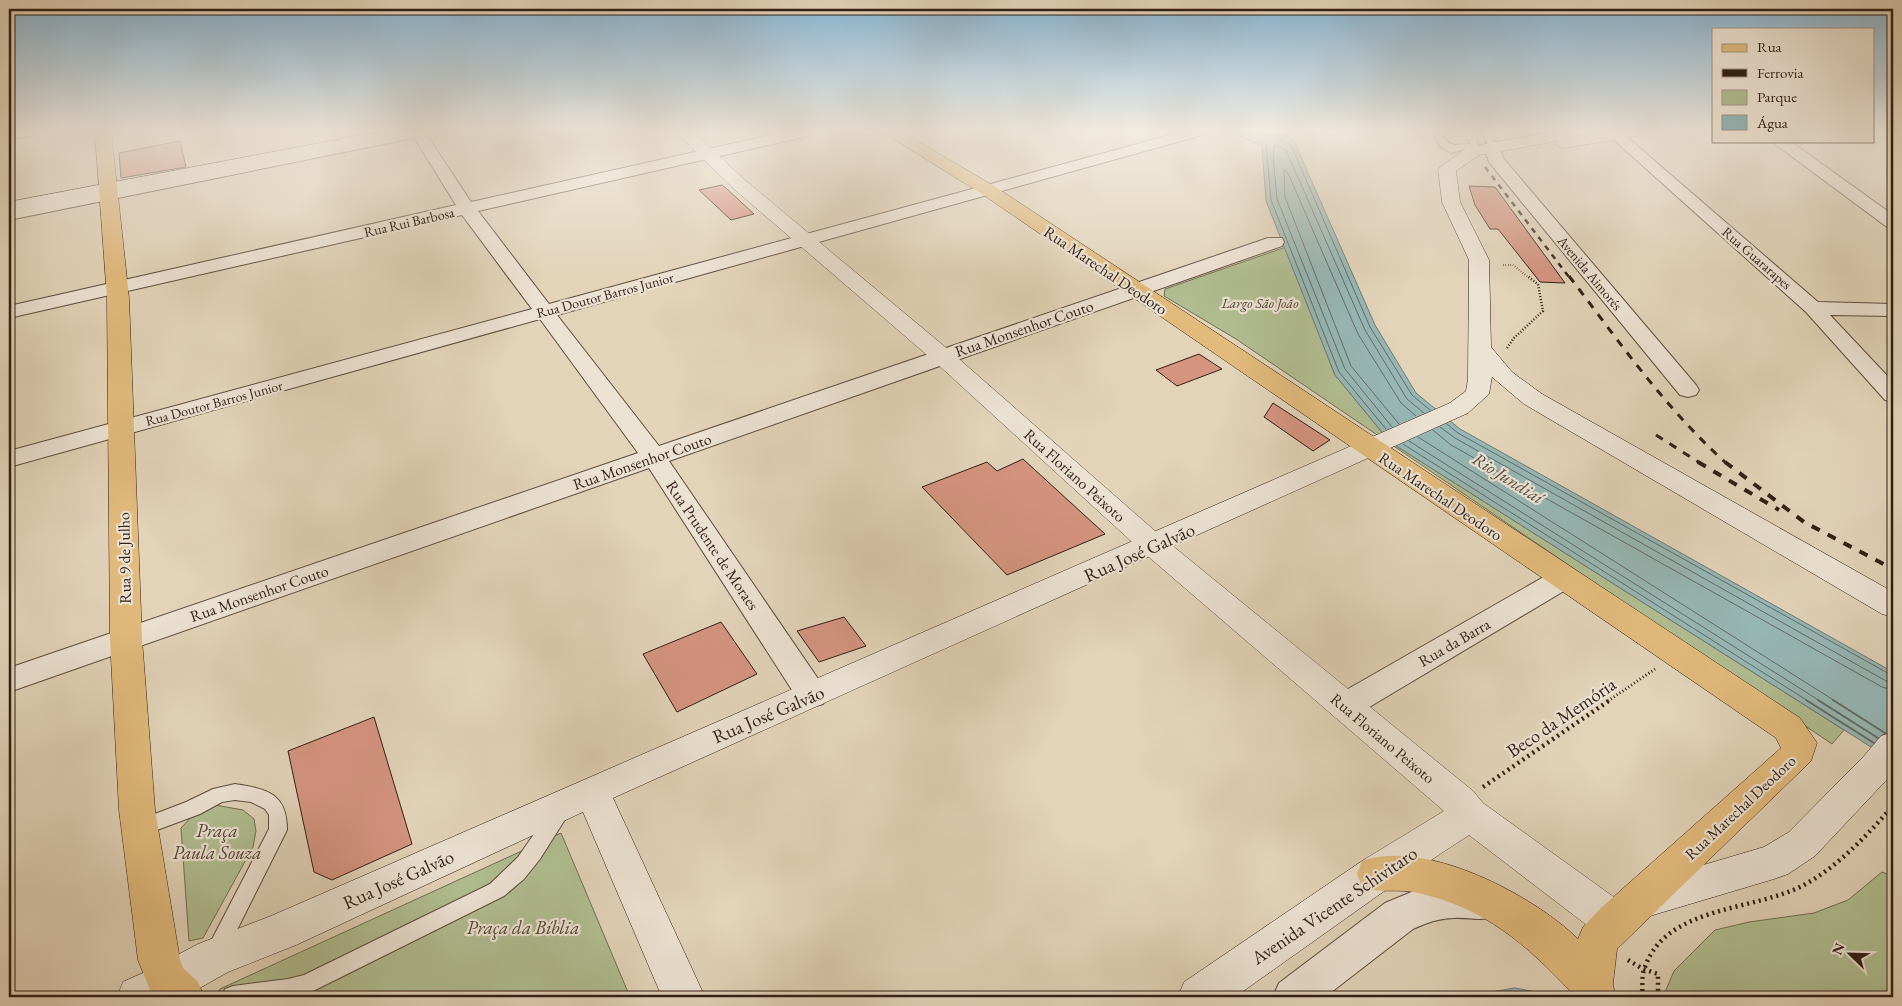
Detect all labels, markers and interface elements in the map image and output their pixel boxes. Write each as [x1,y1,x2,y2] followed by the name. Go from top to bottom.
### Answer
[1712,28,1874,142] legend
[1757,37,1782,56] text: Rua
[1757,63,1804,82] text: Ferrovia
[1757,87,1797,106] text: Parque
[1756,113,1788,132] text: Água
[362,203,456,241] street label: Rua Rui Barbosa
[1040,221,1172,320] street label: Rua Marechal Deodoro
[1718,223,1796,294] street label: Rua Guararapes
[1553,231,1627,314] street label: Avenida Aimorés
[534,268,676,322] street label: Rua Doutor Barros Junior
[1220,294,1299,312] park label: Largo São João
[952,295,1096,362] street label: Rua Monsenhor Couto
[143,376,285,430] street label: Rua Doutor Barros Junior
[1019,424,1130,527] street label: Rua Floriano Peixoto
[570,428,714,495] street label: Rua Monsenhor Couto
[1375,447,1507,546] street label: Rua Marechal Deodoro
[1468,447,1550,509] water label: Rio Jundiaí
[661,476,764,614] street label: Rua Prudente de Moraes
[113,512,136,604] street label: Rua 9 de Julho
[1080,517,1199,588] street label: Rua José Galvão
[187,560,331,627] street label: Rua Monsenhor Couto
[1414,613,1495,672] street label: Rua da Barra
[1502,671,1621,763] street label: Beco da Memória
[708,680,828,749] street label: Rua José Galvão
[1326,689,1439,788] street label: Rua Floriano Peixoto
[1680,750,1801,864] street label: Rua Marechal Deodoro
[172,818,262,865] park label: Praça Paula Souza
[1246,841,1422,971] street label: Avenida Vicente Schivitaro
[339,844,458,915] street label: Rua José Galvão
[466,915,580,940] park label: Praça da Bíblia
[1824,928,1874,978] north arrow
[1828,940,1849,958] text: N

